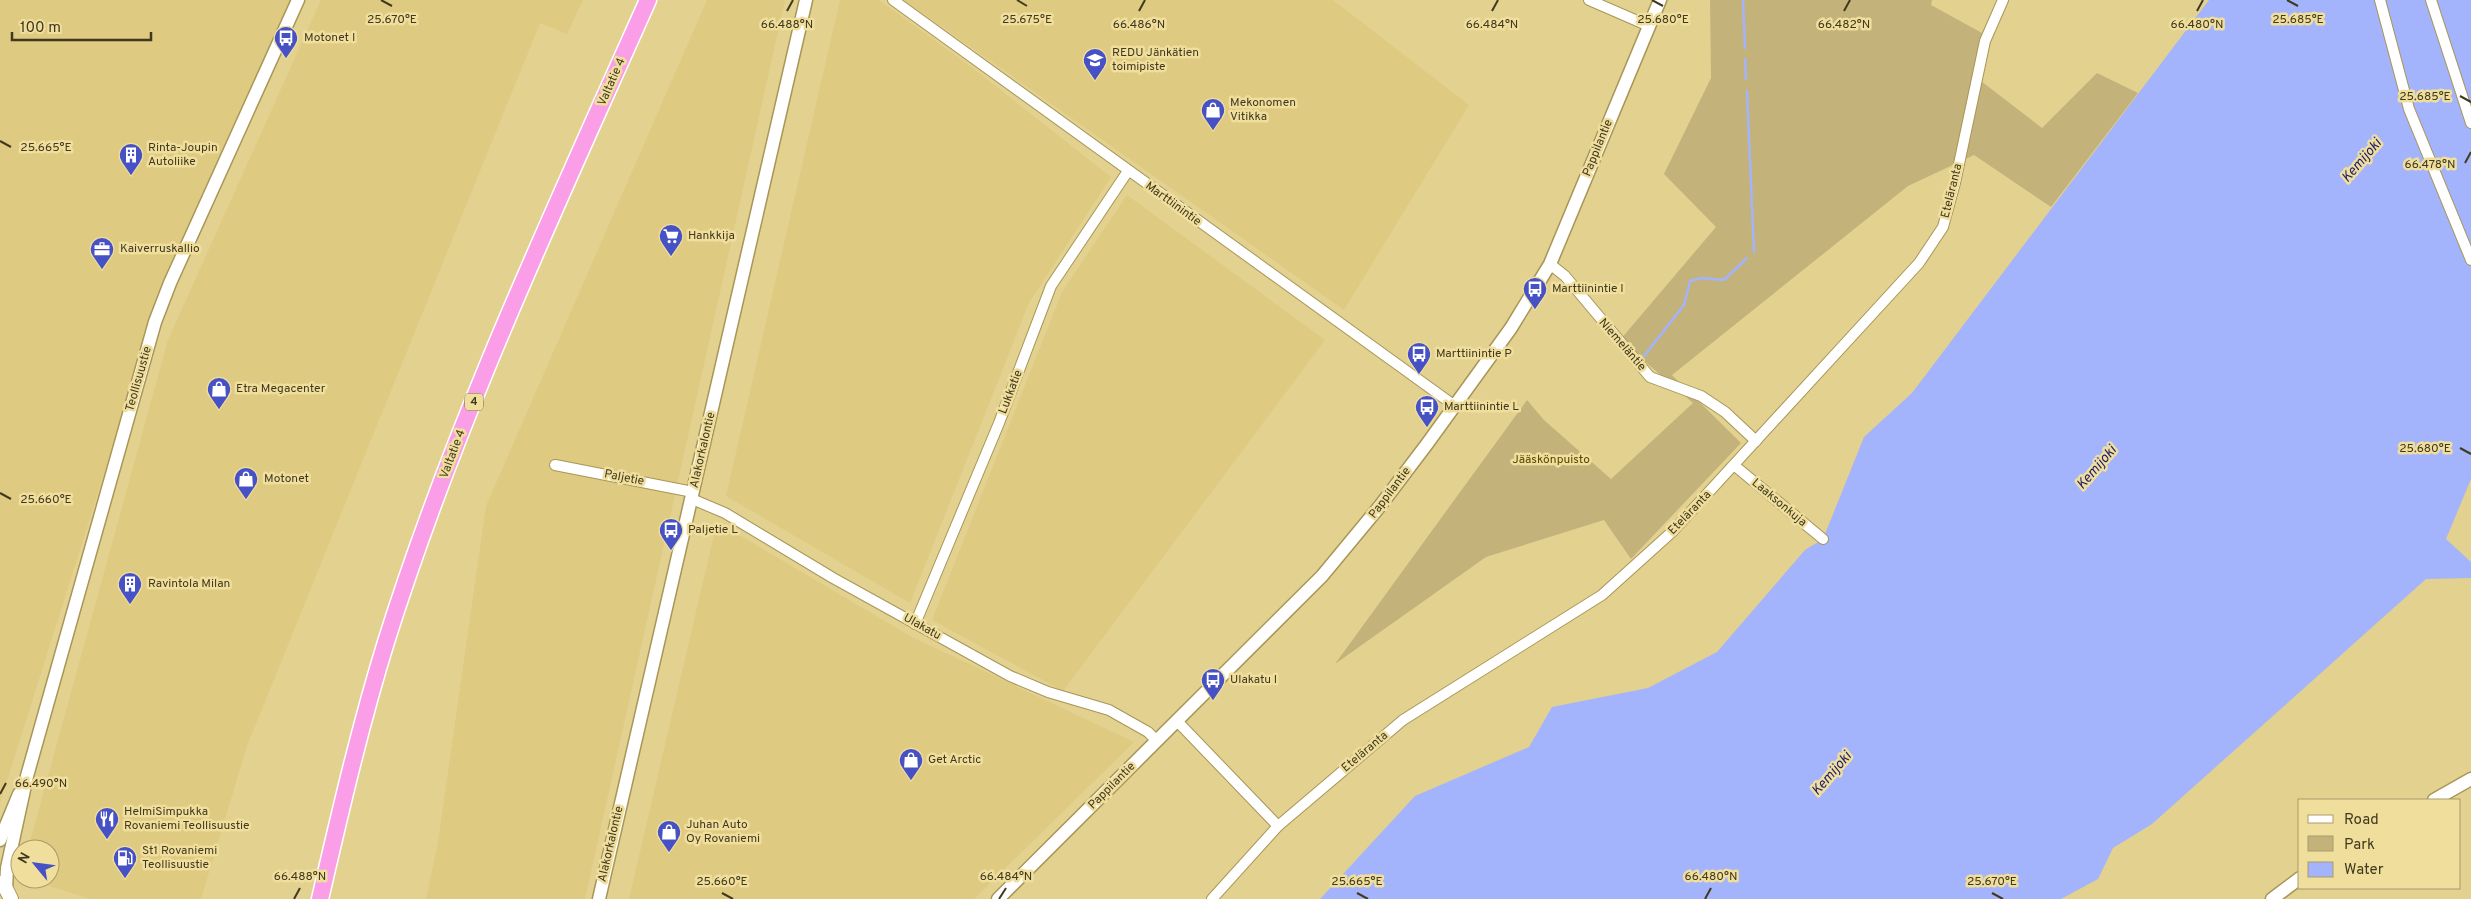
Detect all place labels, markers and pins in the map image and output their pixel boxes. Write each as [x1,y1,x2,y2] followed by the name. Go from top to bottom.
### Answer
[273,25,299,59] bus stop icon: Motonet I
[304,30,355,46] place label: Motonet I
[1112,45,1199,75] place label: REDU Jänkätien toimipiste
[1082,47,1108,81] school or university icon: REDU Jänkätien toimipiste
[1230,95,1296,125] place label: Mekonomen Vitikka
[1200,97,1226,131] shop icon: Mekonomen Vitikka
[148,140,218,170] place label: Rinta-Joupin Autoliike
[118,142,144,176] building icon: Rinta-Joupin Autoliike
[658,223,684,257] supermarket icon: Hankkija
[688,228,735,244] place label: Hankkija
[89,236,115,270] office icon: Kaiverruskallio
[120,241,200,257] place label: Kaiverruskallio
[1522,276,1548,310] bus stop icon: Marttiinintie I
[1552,281,1624,297] place label: Marttiinintie I
[1406,341,1432,375] bus stop icon: Marttiinintie P
[1436,346,1512,362] place label: Marttiinintie P
[206,376,232,410] shop icon: Etra Megacenter
[236,381,326,397] place label: Etra Megacenter
[1414,394,1440,428] bus stop icon: Marttiinintie L
[1444,399,1519,415] place label: Marttiinintie L
[233,466,259,500] shop icon: Motonet
[264,471,309,487] place label: Motonet
[658,517,684,551] bus stop icon: Paljetie L
[688,522,738,538] place label: Paljetie L
[117,571,143,605] building icon: Ravintola Milan
[148,576,230,592] place label: Ravintola Milan
[1200,667,1226,701] bus stop icon: Ulakatu I
[1230,672,1277,688] place label: Ulakatu I
[898,747,924,781] shop icon: Get Arctic
[928,752,981,768] place label: Get Arctic
[124,804,250,834] place label: HelmiSimpukka Rovaniemi Teollisuustie
[94,806,120,840] restaurant icon: HelmiSimpukka Rovaniemi Teollisuustie
[686,817,760,847] place label: Juhan Auto Oy Rovaniemi
[656,819,682,853] shop icon: Juhan Auto Oy Rovaniemi
[142,843,217,873] place label: St1 Rovaniemi Teollisuustie
[112,845,138,879] fuel station icon: St1 Rovaniemi Teollisuustie

